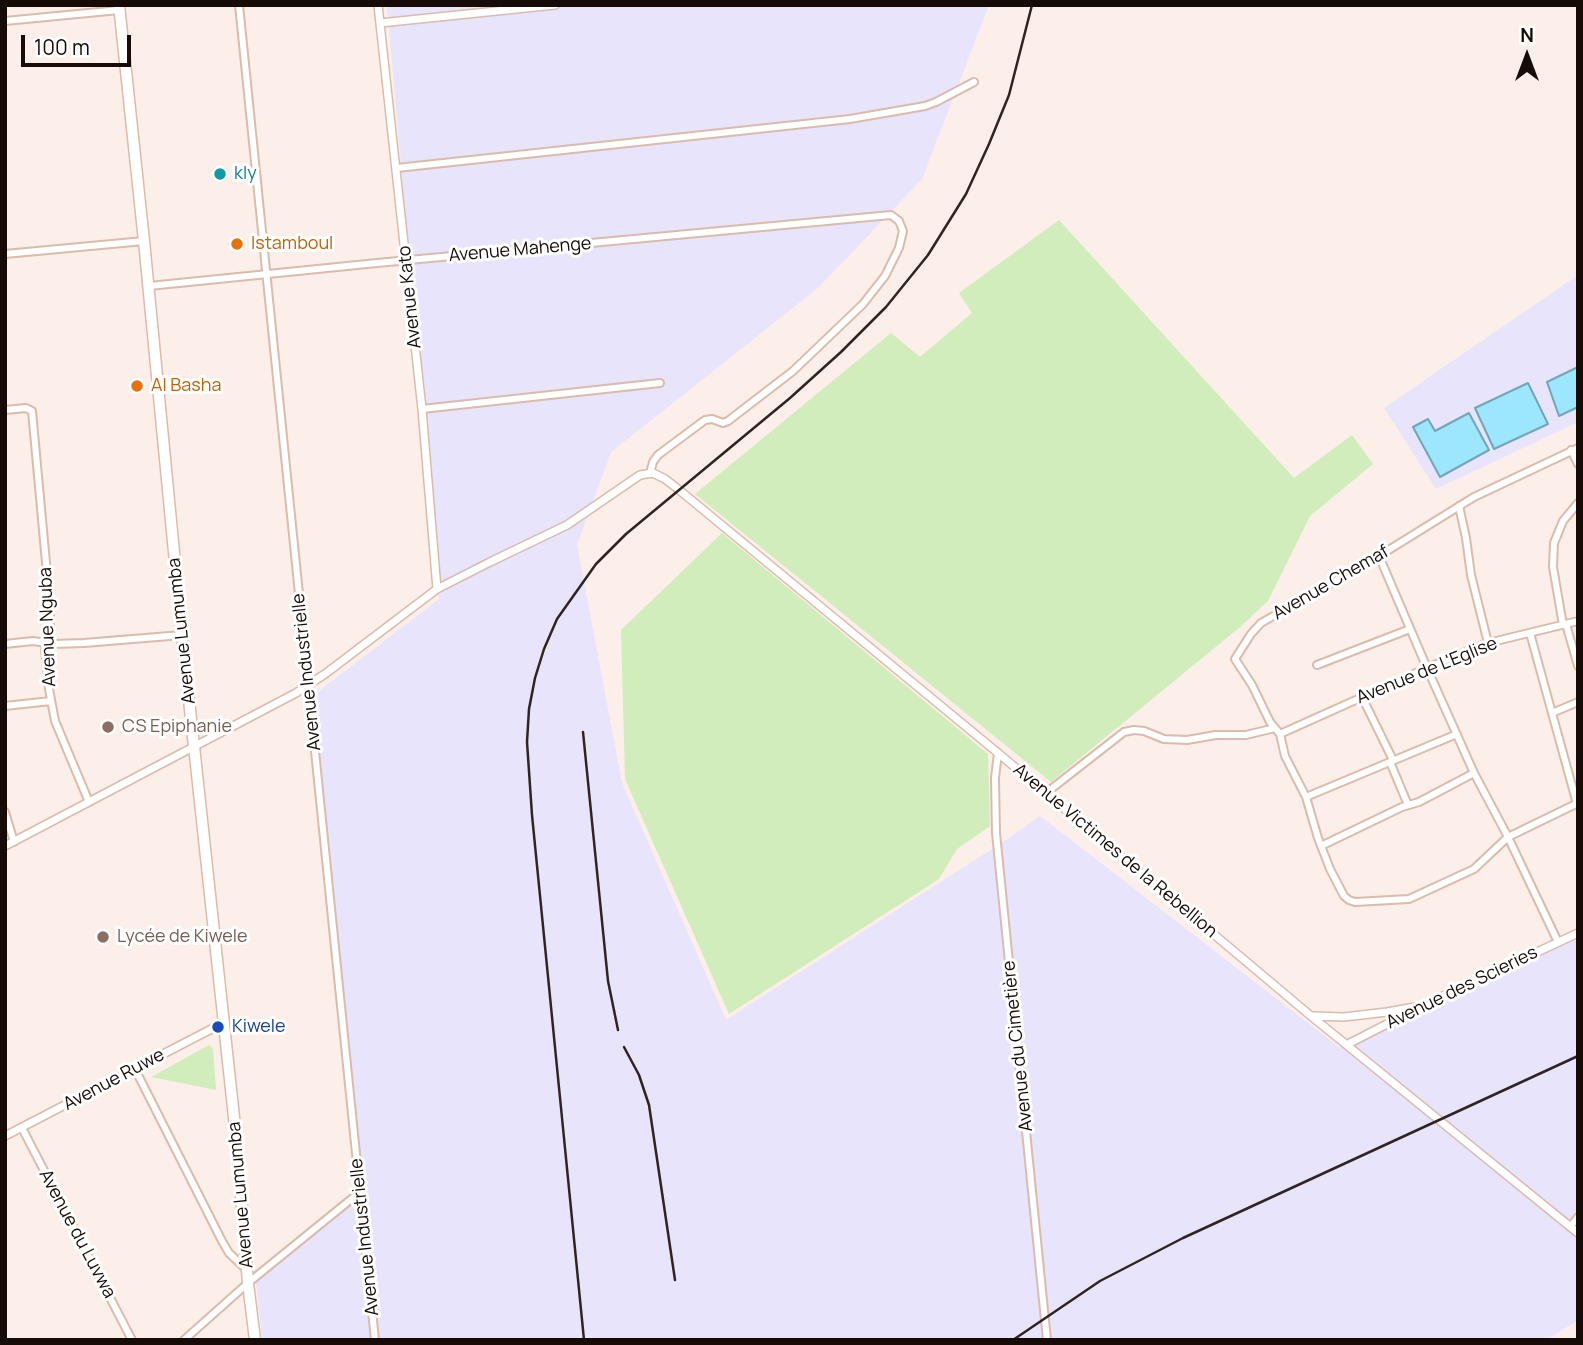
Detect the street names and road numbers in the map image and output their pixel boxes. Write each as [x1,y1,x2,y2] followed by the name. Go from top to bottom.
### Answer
[448,233,592,267] street label: Avenue Mahenge
[394,244,426,350] street label: Avenue Kato
[1269,541,1393,625] street label: Avenue Chemaf
[164,557,200,705] street label: Avenue Lumumba
[35,567,61,687] street label: Avenue Nguba
[288,592,326,752] street label: Avenue Industrielle
[1353,633,1501,709] street label: Avenue de L'Eglise
[1009,759,1221,943] street label: Avenue Victimes de la Rebellion
[1383,942,1541,1034] street label: Avenue des Scieries
[998,959,1038,1133] street label: Avenue du Cimetière
[60,1044,168,1116] street label: Avenue Ruwe
[224,1121,258,1269] street label: Avenue Lumumba
[346,1157,384,1317] street label: Avenue Industrielle
[34,1166,120,1302] street label: Avenue du Luvwa

